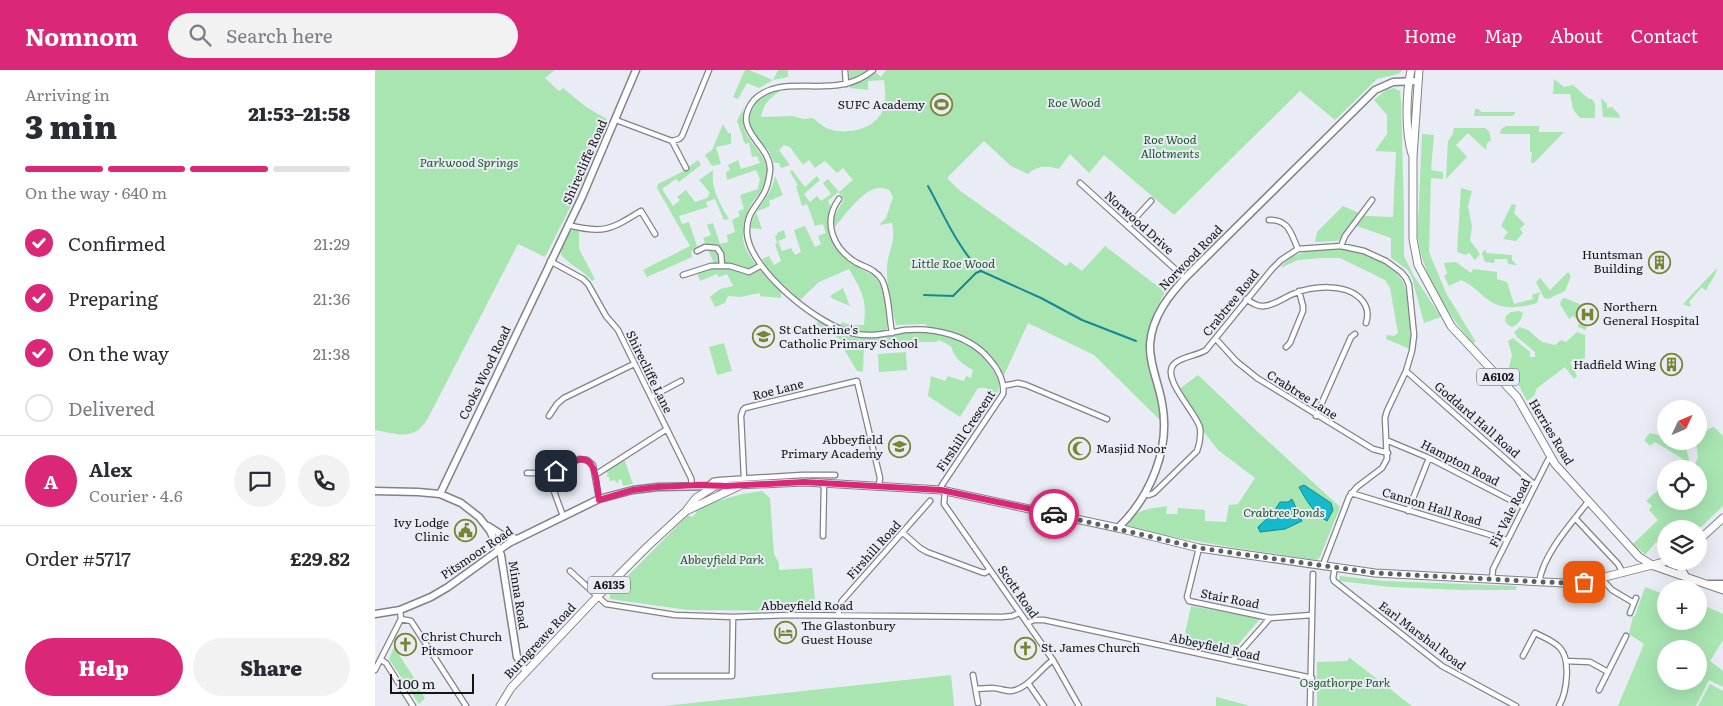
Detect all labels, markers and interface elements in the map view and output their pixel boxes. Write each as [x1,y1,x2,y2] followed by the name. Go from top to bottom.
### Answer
[168,13,518,58] search box
[25,18,138,53] text: Nomnom
[186,21,214,49] icon: search
[226,21,333,49] text: Search here
[1404,22,1456,49] text: Home
[1484,22,1522,49] text: Map
[1550,22,1603,49] text: About
[1631,22,1698,49] text: Contact
[25,82,110,106] text: Arriving in
[929,93,953,117] sports icon: SUFC Academy
[1047,93,1101,111] park label: Roe Wood
[838,95,925,113] place label: SUFC Academy
[248,99,350,127] text: 21:53–21:58
[25,101,117,149] text: 3 min
[557,116,611,207] street label: Shirecliffe Road
[1141,130,1199,162] park label: Roe Wood Allotments
[420,153,518,171] park label: Parkwood Springs
[25,180,167,204] text: On the way · 640 m
[1101,186,1178,258] street label: Norwood Drive
[1154,220,1227,294] street label: Norwood Road
[25,229,53,257] icon: check
[68,229,166,257] text: Confirmed
[314,231,350,255] text: 21:29
[1582,245,1643,277] place label: Huntsman Building
[1647,250,1671,274] building icon: Huntsman Building
[911,254,995,272] park label: Little Roe Wood
[1198,265,1263,340] street label: Crabtree Road
[25,284,53,312] icon: check
[68,284,158,312] text: Preparing
[313,286,350,310] text: 21:36
[1603,297,1699,329] place label: Northern General Hospital
[1575,302,1599,326] hospital icon: Northern General Hospital
[779,320,918,352] place label: St Catherine's Catholic Primary School
[454,322,515,423] street label: Cooks Wood Road
[751,325,775,349] school or university icon: St Catherine's Catholic Primary School
[622,327,678,416] street label: Shirecliffe Lane
[25,339,53,367] icon: check
[68,339,169,367] text: On the way
[313,341,350,365] text: 21:38
[1660,353,1684,377] building icon: Hadfield Wing
[1573,355,1656,373] place label: Hadfield Wing
[1264,365,1341,423] street label: Crabtree Lane
[1477,368,1519,386] road number: A6102
[750,374,805,404] street label: Roe Lane
[1431,377,1525,462] street label: Goddard Hall Road
[931,386,999,475] street label: Firshill Crescent
[68,394,155,422] text: Delivered
[1525,395,1579,469] street label: Herries Road
[1657,400,1707,450] north arrow
[1657,400,1707,690] map controls
[781,430,884,462] place label: Abbeyfield Primary Academy
[1418,434,1504,490] street label: Hampton Road
[887,435,911,459] school or university icon: Abbeyfield Primary Academy
[1068,437,1092,461] mosque icon: Masjid Noor
[1096,439,1166,457] place label: Masjid Noor
[535,450,577,492] pin
[89,455,132,483] text: Alex
[234,455,286,507] button: chat
[298,455,350,507] button: phone
[542,457,570,485] icon: home
[1657,460,1707,510] button: locate
[44,467,58,495] text: A
[1484,474,1535,550] street label: Fir Vale Road
[1380,482,1485,530] street label: Cannon Hall Road
[89,483,183,507] text: Courier · 4.6
[1029,489,1079,539] courier
[1040,500,1068,528] icon: car
[1243,503,1325,521] park label: Crabtree Ponds
[393,513,449,545] place label: Ivy Lodge Clinic
[842,515,905,583] street label: Firshill Road
[453,518,477,542] public building icon: Ivy Lodge Clinic
[1657,520,1707,570] button: layers
[437,521,517,583] street label: Pitsmoor Road
[25,544,131,572] text: Order #5717
[290,544,350,572] text: £29.82
[680,550,765,568] park label: Abbeyfield Park
[505,559,533,631] street label: Minna Road
[994,561,1044,622] street label: Scott Road
[1563,561,1605,603] pin
[1570,568,1598,596] icon: bag
[588,576,630,594] road number: A6135
[1657,580,1707,630] button: +
[1199,584,1262,613] street label: Stair Road
[761,596,854,614] street label: Abbeyfield Road
[1375,596,1470,674] street label: Earl Marshal Road
[499,598,580,682] street label: Burngreave Road
[801,616,896,648] place label: The Glastonbury Guest House
[773,621,797,645] hotel icon: The Glastonbury Guest House
[421,627,502,659] place label: Christ Church Pitsmoor
[1168,628,1263,665] street label: Abbeyfield Road
[393,632,417,656] church icon: Christ Church Pitsmoor
[1013,636,1037,660] church icon: St. James Church
[25,638,183,696] button: Help
[193,638,350,696] button: Share
[1041,638,1140,656] place label: St. James Church
[1657,640,1707,690] button: −
[390,671,474,694] scale bar
[397,673,435,693] text: 100 m
[1300,673,1391,691] park label: Osgathorpe Park

